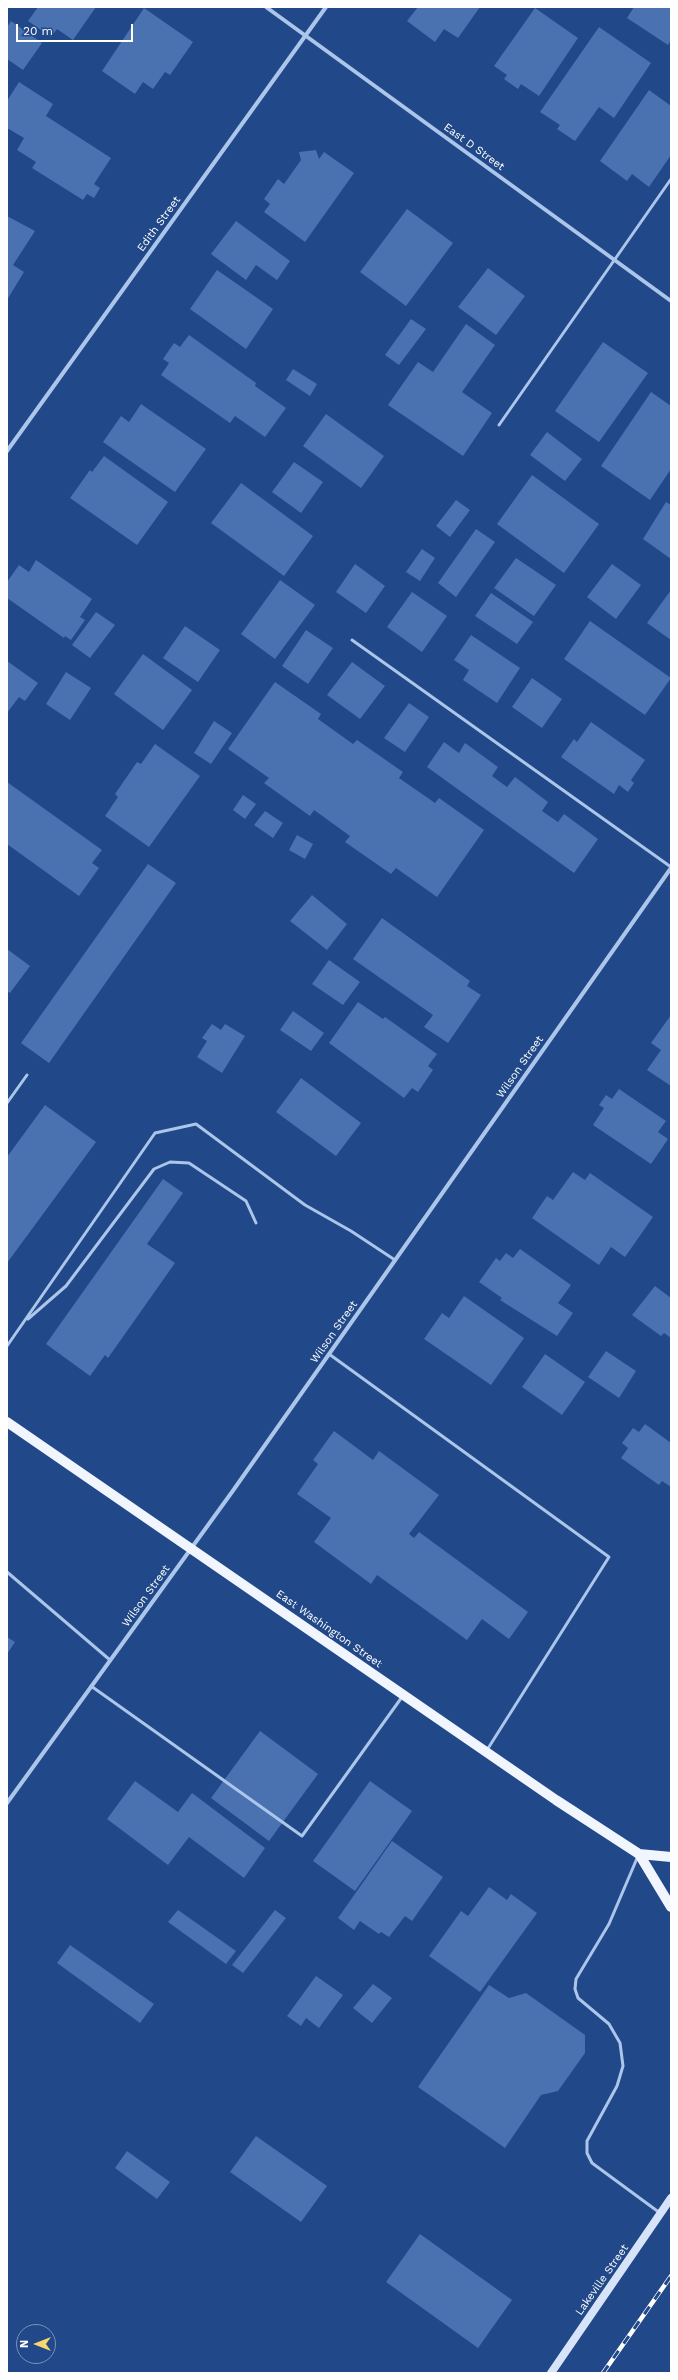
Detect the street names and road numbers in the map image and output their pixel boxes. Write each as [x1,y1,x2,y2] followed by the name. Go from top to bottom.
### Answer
[441,120,507,174] street label: East D Street
[135,194,183,254] street label: Edith Street
[494,1033,546,1101] street label: Wilson Street
[308,1298,360,1366] street label: Wilson Street
[119,1563,173,1629] street label: Wilson Street
[273,1587,385,1671] street label: East Washington Street
[573,2242,631,2318] street label: Lakeville Street

